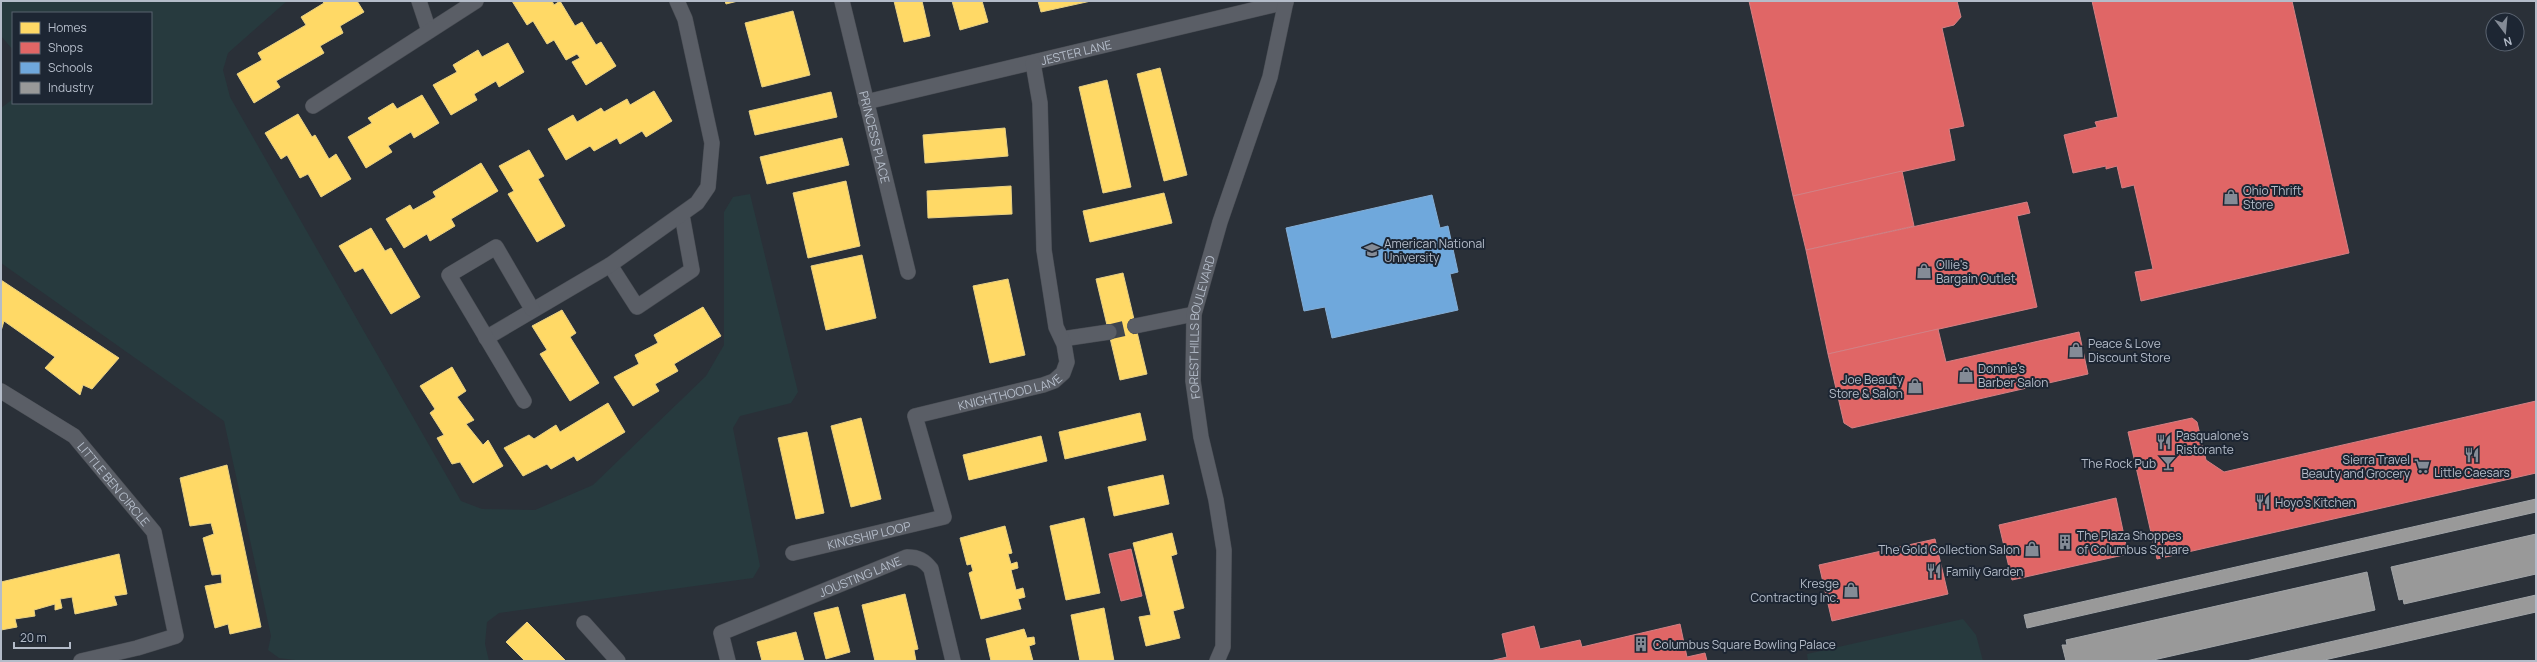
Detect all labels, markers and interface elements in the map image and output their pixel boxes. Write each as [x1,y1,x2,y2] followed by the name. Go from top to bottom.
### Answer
[12,12,152,104] legend
[2485,12,2525,52] north arrow
[48,19,87,36] text: Homes
[2502,34,2514,50] text: N
[1039,35,1113,69] street label: JESTER LANE
[48,39,83,56] text: Shops
[48,59,92,76] text: Schools
[48,79,94,96] text: Industry
[856,89,895,185] street label: PRINCESS PLACE
[2243,182,2302,213] place label: Ohio Thrift Store
[2222,188,2240,206] shop icon: Ohio Thrift Store
[1384,235,1485,266] place label: American National University
[1363,241,1381,259] school or university icon: American National University
[1184,253,1219,400] street label: FOREST HILLS BOULEVARD
[1936,256,2016,287] place label: Ollie's Bargain Outlet
[1915,262,1933,280] shop icon: Ollie's Bargain Outlet
[2088,335,2170,366] place label: Peace & Love Discount Store
[2067,341,2085,359] shop icon: Peace & Love Discount Store
[1978,360,2048,391] place label: Donnie's Barber Salon
[1957,366,1975,384] shop icon: Donnie's Barber Salon
[956,369,1066,414] street label: KNIGHTHOOD LANE
[1829,371,1904,402] place label: Joe Beauty Store & Salon
[1906,377,1924,395] shop icon: Joe Beauty Store & Salon
[2176,427,2249,458] place label: Pasqualone's Ristorante
[2155,433,2173,451] restaurant icon: Pasqualone's Ristorante
[74,438,154,530] street label: LITTLE BEN CIRCLE
[2463,446,2481,464] restaurant icon: Little Caesars
[2302,451,2411,482] place label: Sierra Travel Beauty and Grocery
[2159,454,2177,472] bar icon: The Rock Pub
[2081,455,2156,472] place label: The Rock Pub
[2413,457,2431,475] supermarket icon: Sierra Travel Beauty and Grocery
[2434,464,2510,481] place label: Little Caesars
[2254,493,2272,511] restaurant icon: Hoyo's Kitchen
[2275,494,2356,511] place label: Hoyo's Kitchen
[825,517,912,553] street label: KINGSHIP LOOP
[2077,527,2189,558] place label: The Plaza Shoppes of Columbus Square
[2056,533,2074,551] building icon: The Plaza Shoppes of Columbus Square
[2023,540,2041,558] shop icon: The Gold Collection Salon
[1878,541,2020,558] place label: The Gold Collection Salon
[816,552,904,601] street label: JOUSTING LANE
[1925,562,1943,580] restaurant icon: Family Garden
[1946,563,2023,580] place label: Family Garden
[1750,575,1839,606] place label: Kresge Contracting Inc.
[1842,581,1860,599] shop icon: Kresge Contracting Inc.
[14,624,70,650] scale bar
[20,629,47,646] text: 20 m
[1632,635,1650,653] building icon: Columbus Square Bowling Palace
[1653,636,1836,653] place label: Columbus Square Bowling Palace

